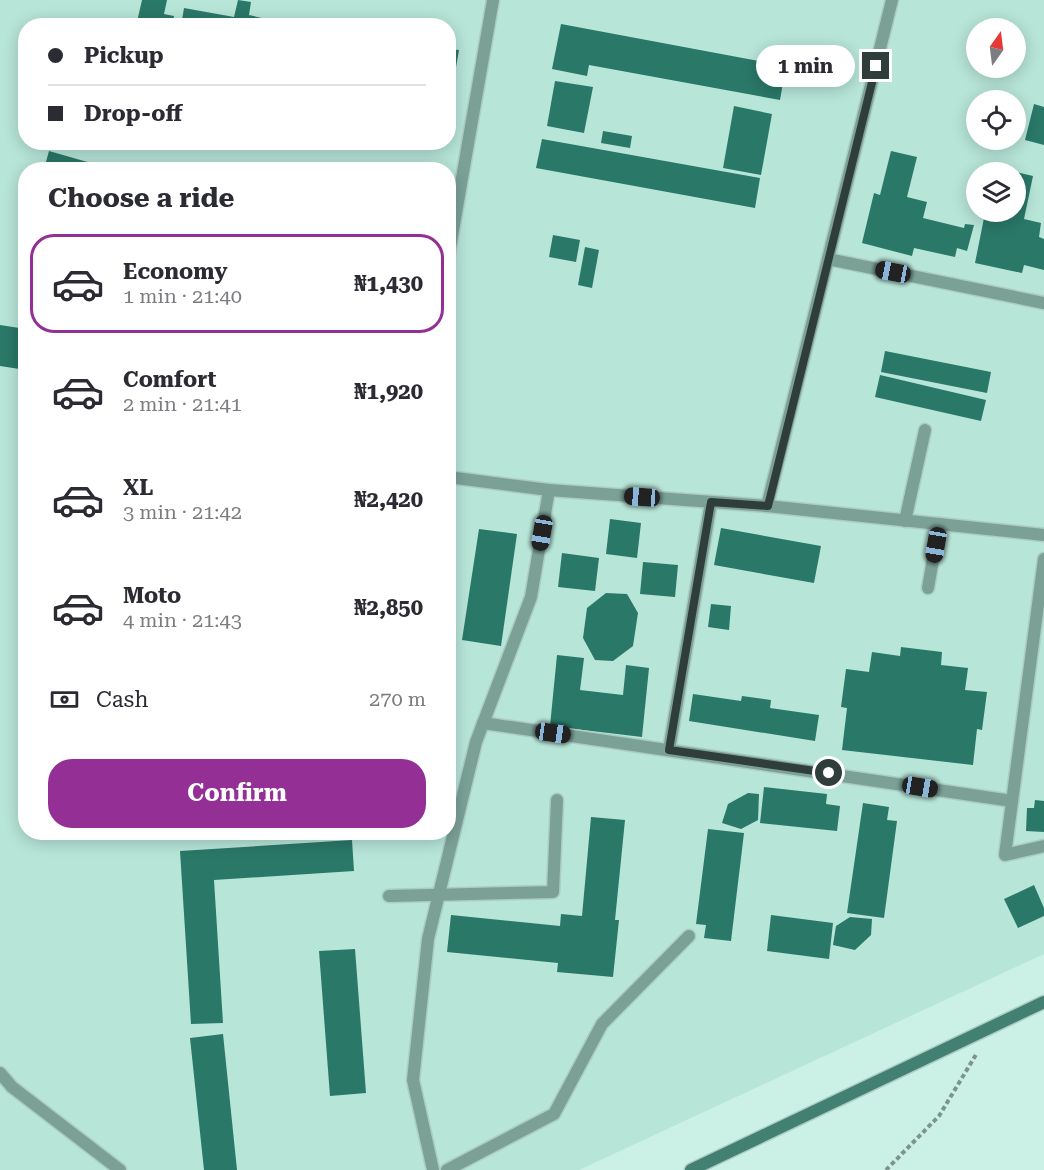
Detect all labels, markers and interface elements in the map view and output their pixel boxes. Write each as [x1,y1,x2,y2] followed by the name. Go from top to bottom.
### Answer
[966,18,1026,78] north arrow
[966,18,1026,222] map controls
[84,43,164,68] text: Pickup
[756,45,855,87] callout: 1 min
[862,52,889,79] route end
[778,54,833,78] text: 1 min
[966,90,1026,150] button: locate
[84,101,182,126] text: Drop-off
[966,162,1026,222] button: layers
[48,182,234,214] text: Choose a ride
[51,257,105,311] icon: car
[123,259,227,284] text: Economy
[874,260,912,284] car
[354,271,423,296] text: ₦1,430
[123,284,242,308] text: 1 min · 21:40
[51,365,105,419] icon: car
[123,367,216,392] text: Comfort
[354,379,423,404] text: ₦1,920
[123,392,242,416] text: 2 min · 21:41
[51,473,105,527] icon: car
[123,475,153,500] text: XL
[354,487,423,512] text: ₦2,420
[623,487,661,507] car
[123,500,242,524] text: 3 min · 21:42
[530,514,554,552] car
[924,526,948,564] car
[51,581,105,635] icon: car
[123,583,181,608] text: Moto
[354,595,423,620] text: ₦2,850
[123,608,242,632] text: 4 min · 21:43
[48,683,81,716] icon: cash
[96,687,148,712] text: Cash
[369,687,426,711] text: 270 m
[534,722,572,744] car
[48,759,426,828] button: Confirm
[815,759,842,786] route start
[901,775,939,799] car

